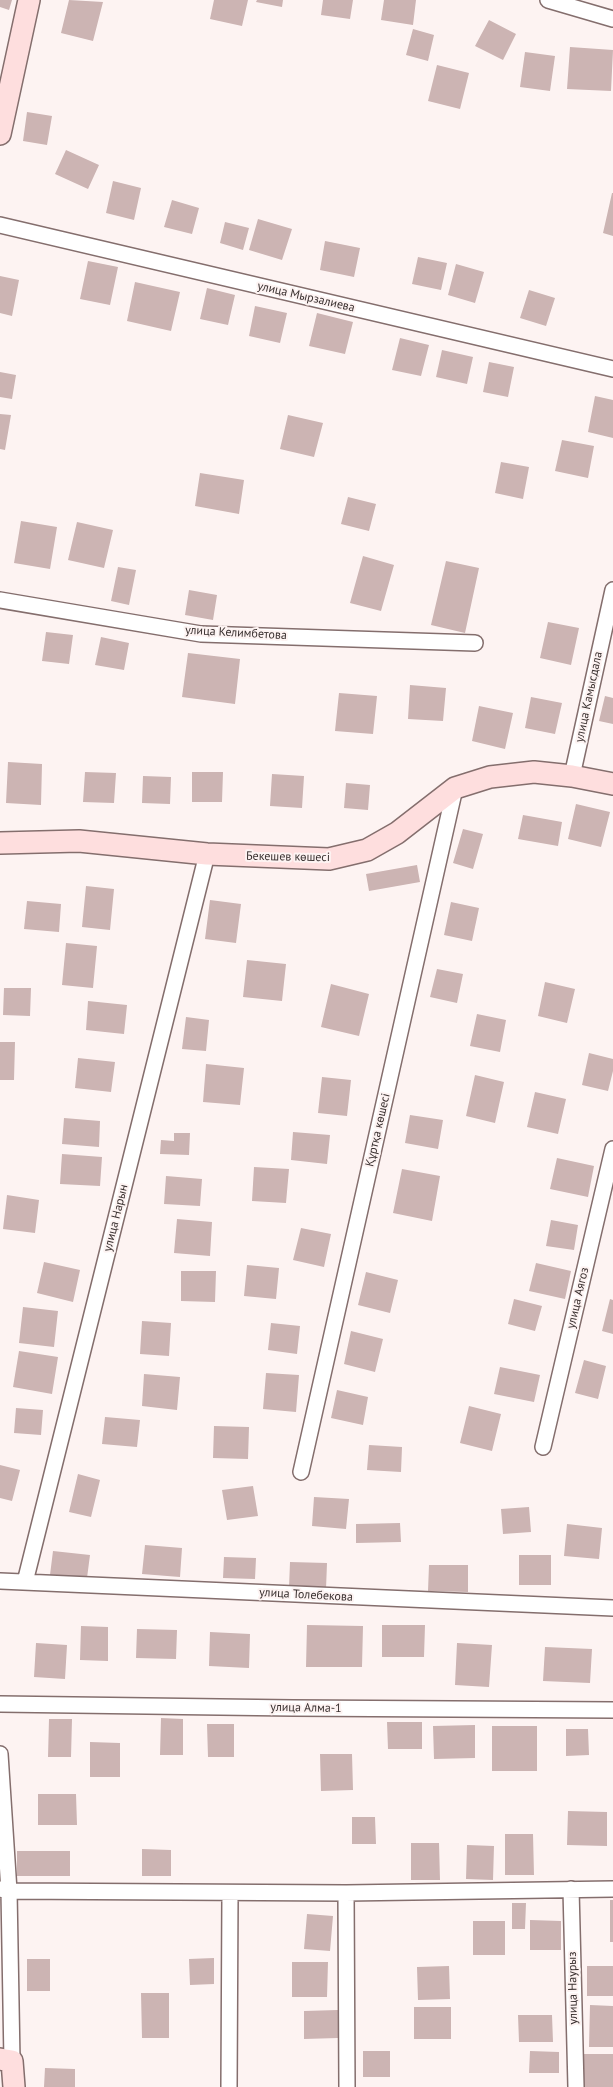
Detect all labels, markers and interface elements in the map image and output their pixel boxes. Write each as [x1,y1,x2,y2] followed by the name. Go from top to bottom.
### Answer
[256,279,356,315] street label: улица Мырзалиева
[185,623,287,643] street label: улица Келимбетова
[572,650,606,744] street label: улица Камысдала
[246,849,330,865] street label: Бекешев көшесі
[363,1092,393,1168] street label: Құртқа көшесі
[101,1183,131,1253] street label: улица Нарын
[564,1266,592,1330] street label: улица Аягоз
[259,1585,353,1605] street label: улица Толебекова
[270,1700,342,1716] street label: улица Алма-1
[565,1951,581,2025] street label: улица Наурыз

